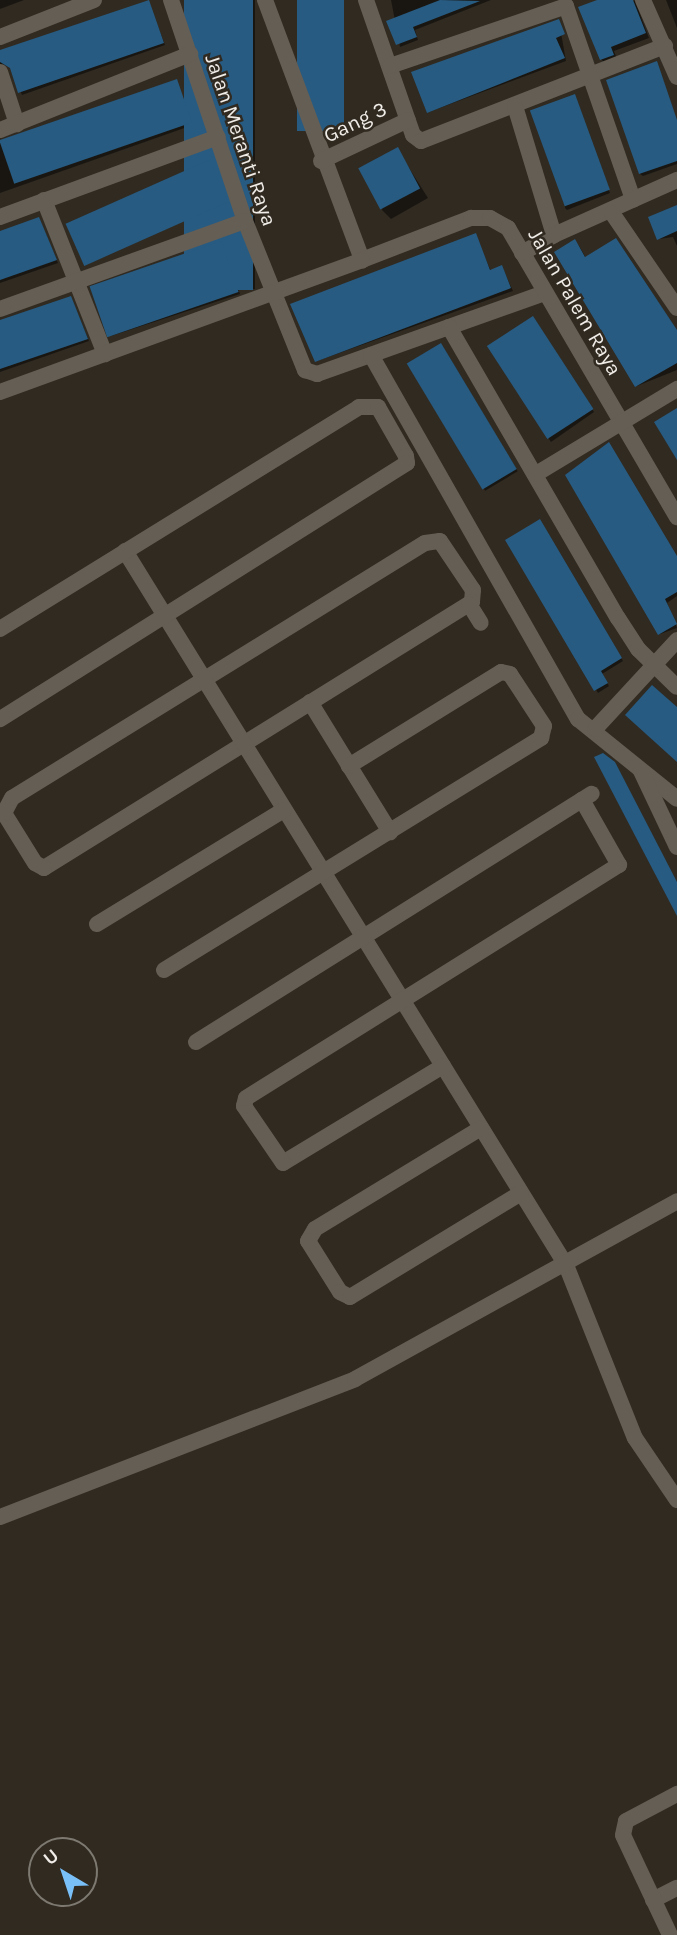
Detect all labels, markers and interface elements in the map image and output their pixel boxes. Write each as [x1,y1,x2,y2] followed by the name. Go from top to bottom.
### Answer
[200,51,282,229] street label: Jalan Meranti Raya
[319,96,391,148] street label: Gang 3
[523,224,627,380] street label: Jalan Palem Raya
[28,1837,98,1907] north arrow
[39,1845,63,1870] text: U

